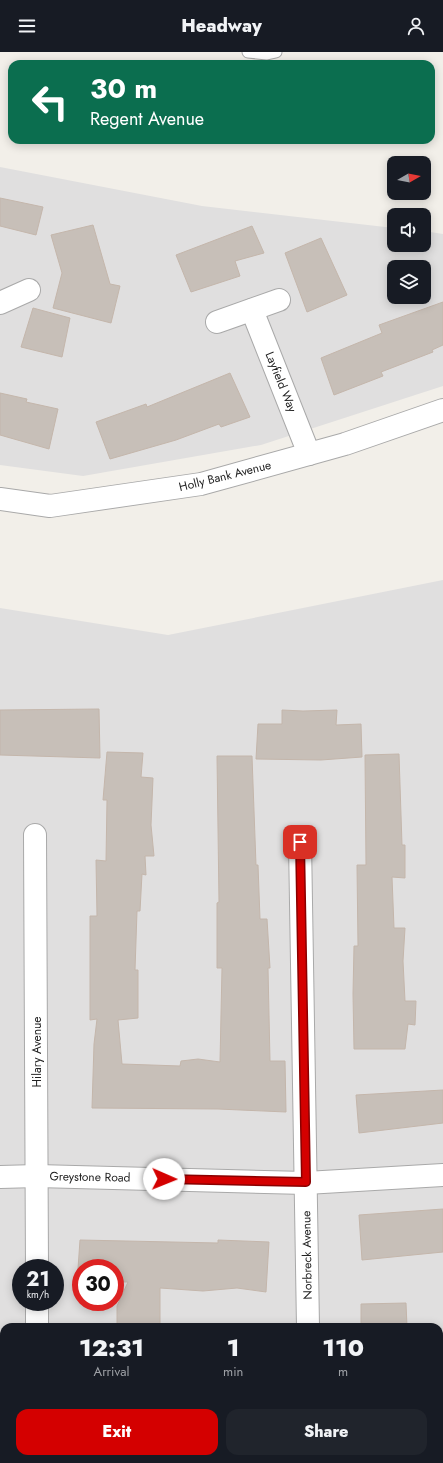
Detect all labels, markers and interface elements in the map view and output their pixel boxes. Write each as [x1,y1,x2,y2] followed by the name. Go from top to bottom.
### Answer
[181,13,262,39] text: Headway
[16,15,38,37] icon: menu
[405,15,427,37] icon: person
[90,68,157,109] text: 30 m
[24,76,76,128] icon: left
[90,106,204,132] text: Regent Avenue
[387,156,431,200] north arrow
[387,156,431,304] map controls
[387,208,431,252] button: sound
[387,260,431,304] button: layers
[261,349,302,416] street label: Layfield Way
[177,456,273,496] street label: Holly Bank Avenue
[283,825,317,859] pin
[289,831,311,853] icon: arrive
[28,1017,46,1087] street label: Hilary Avenue
[143,1158,185,1200] position arrow
[49,1167,131,1187] street label: Greystone Road
[297,1210,317,1300] street label: Norbreck Avenue
[72,1259,124,1311] speed limit sign: 30
[26,1265,50,1294] text: 21
[27,1287,49,1302] text: km/h
[79,1330,144,1365] text: 12:31
[227,1330,240,1365] text: 1
[322,1330,364,1365] text: 110
[94,1362,129,1381] text: Arrival
[223,1362,243,1381] text: min
[338,1362,348,1381] text: m
[16,1409,218,1455] button: Exit
[226,1409,427,1455] button: Share

